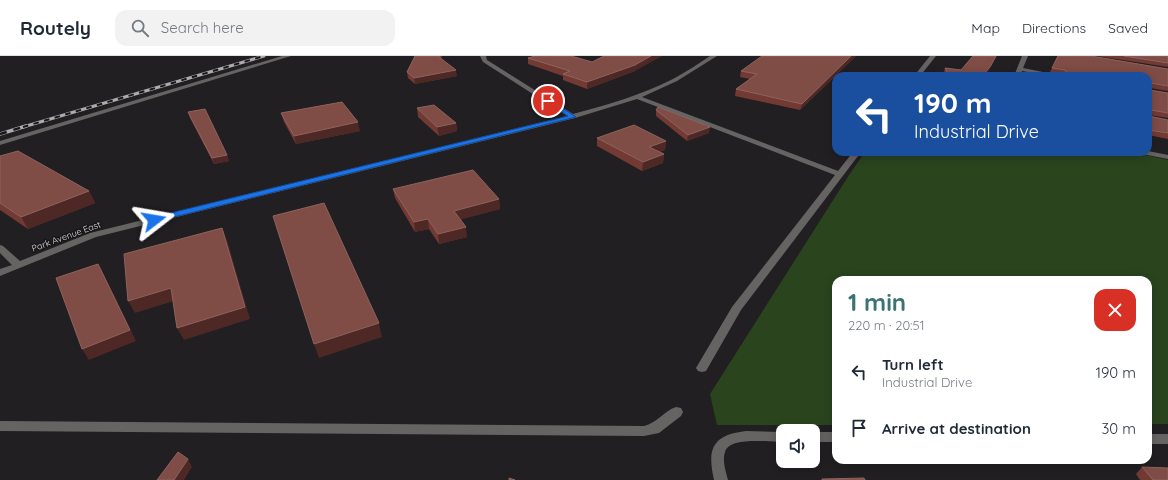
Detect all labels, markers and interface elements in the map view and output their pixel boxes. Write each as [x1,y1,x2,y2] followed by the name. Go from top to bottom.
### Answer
[115,10,395,46] search box
[20,16,91,40] text: Routely
[129,17,151,39] icon: search
[161,18,244,37] text: Search here
[971,19,1000,37] text: Map
[1022,19,1086,37] text: Directions
[1108,19,1148,37] text: Saved
[531,84,565,118] pin
[914,85,992,120] text: 190 m
[848,88,900,140] icon: left
[537,90,559,112] icon: arrive
[914,120,1039,143] text: Industrial Drive
[133,199,175,241] position arrow
[30,218,102,254] street label: Park Avenue East
[848,287,906,317] text: 1 min
[1094,289,1136,331] button: close
[848,317,924,333] text: 220 m · 20:51
[882,355,944,374] text: Turn left
[848,361,870,383] icon: left
[1095,363,1136,382] text: 190 m
[882,374,972,390] text: Industrial Drive
[848,417,870,439] icon: arrive
[882,419,1031,438] text: Arrive at destination
[1101,419,1136,438] text: 30 m
[776,424,820,468] map controls
[776,424,820,468] button: sound

